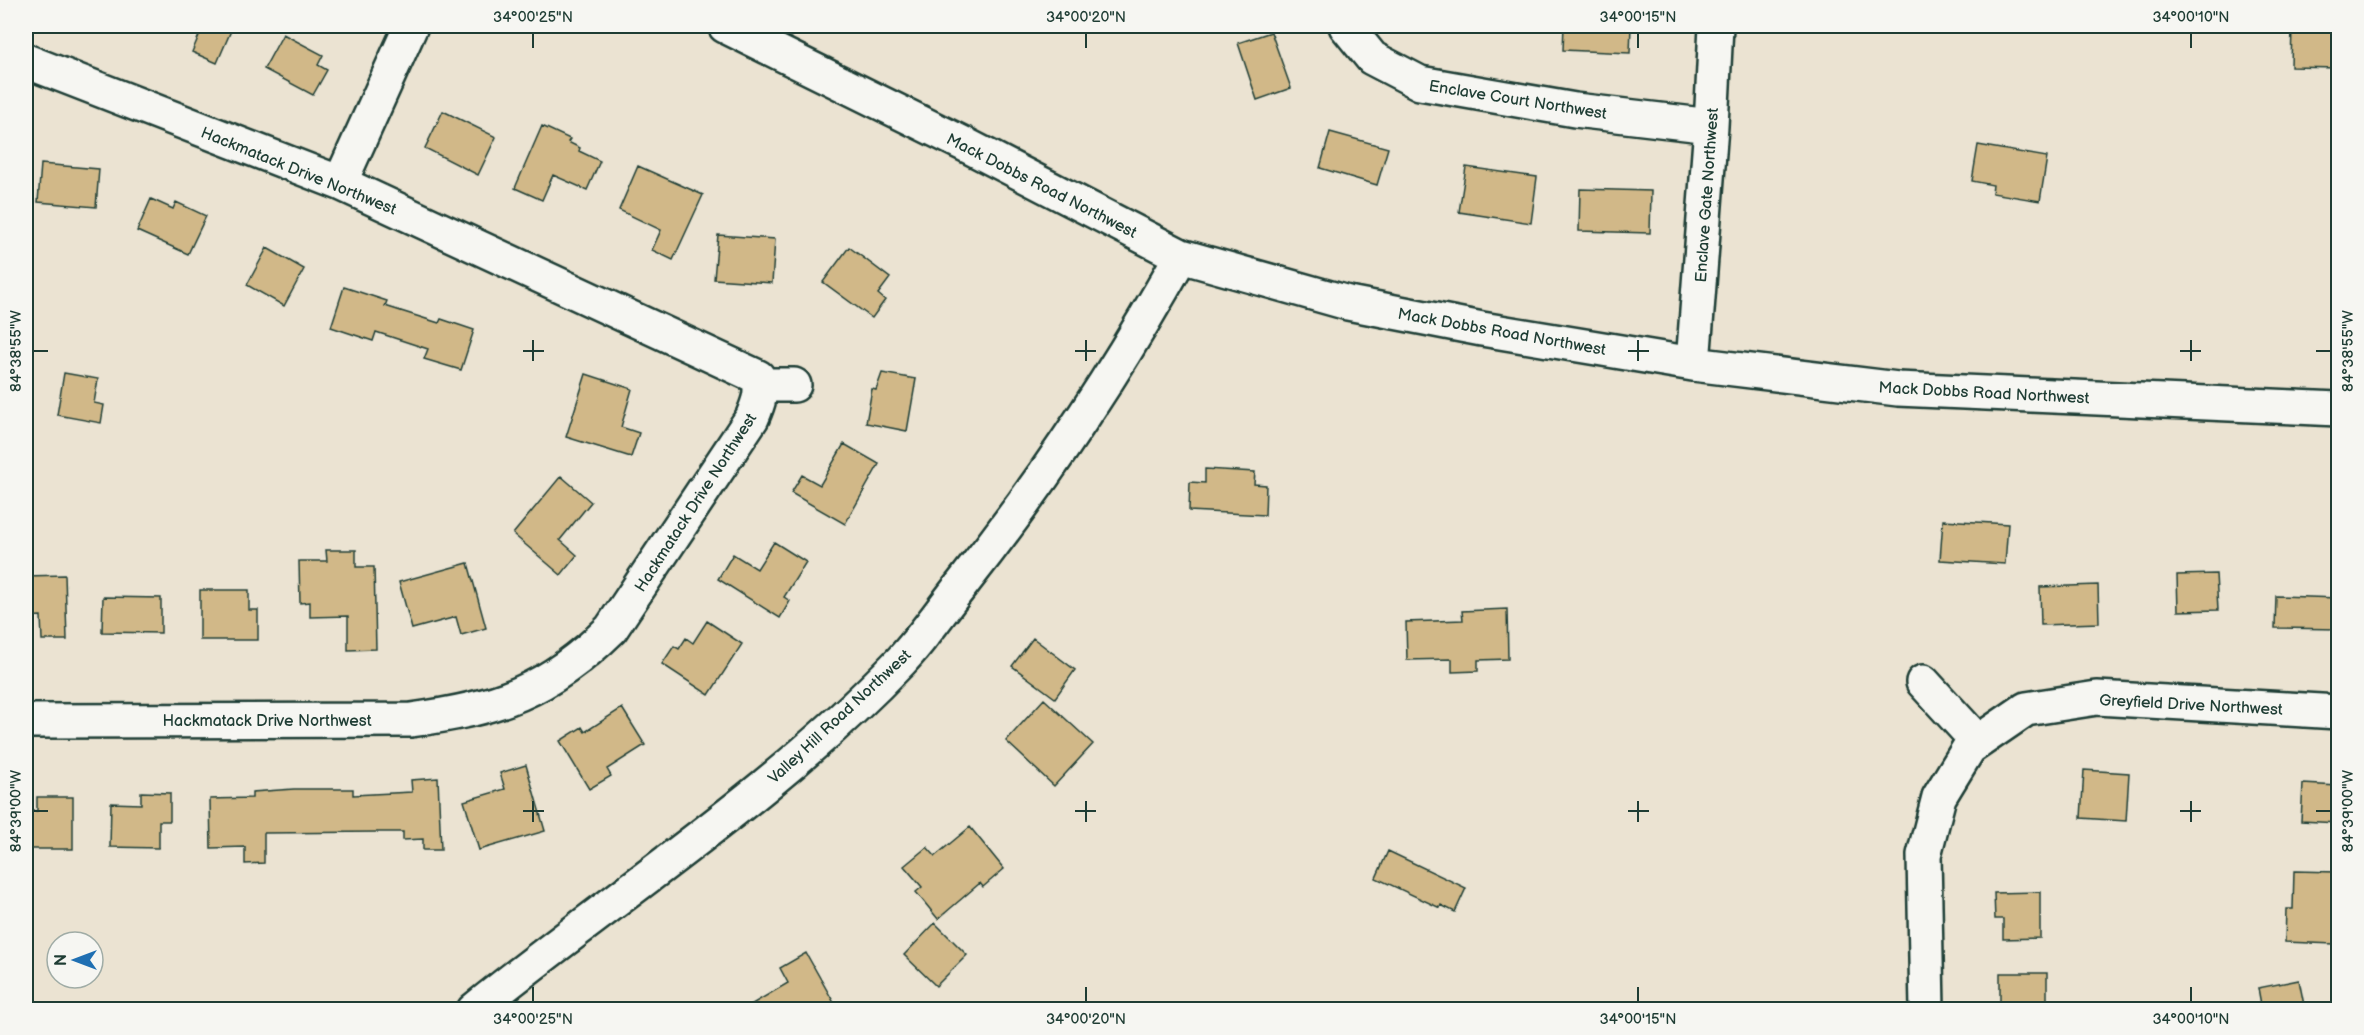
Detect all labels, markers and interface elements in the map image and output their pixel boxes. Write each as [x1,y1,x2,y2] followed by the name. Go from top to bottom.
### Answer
[493,8,573,27] text: 34°00'25"N
[1046,8,1126,27] text: 34°00'20"N
[1600,8,1676,27] text: 34°00'15"N
[2152,8,2230,27] text: 34°00'10"N
[1427,77,1608,124] street label: Enclave Court Northwest
[1692,107,1723,283] street label: Enclave Gate Northwest
[198,123,399,219] street label: Hackmatack Drive Northwest
[943,130,1140,243] street label: Mack Dobbs Road Northwest
[1396,305,1607,360] street label: Mack Dobbs Road Northwest
[7,310,26,392] text: 84°38'55"W
[2339,310,2358,392] text: 84°38'55"W
[1878,378,2090,409] street label: Mack Dobbs Road Northwest
[631,410,761,596] street label: Hackmatack Drive Northwest
[765,646,915,788] street label: Valley Hill Road Northwest
[2099,691,2283,720] street label: Greyfield Drive Northwest
[162,712,372,731] street label: Hackmatack Drive Northwest
[7,769,26,852] text: 84°39'00"W
[2339,769,2358,852] text: 84°39'00"W
[45,930,105,990] north arrow
[52,954,71,966] text: N
[493,1010,573,1029] text: 34°00'25"N
[1046,1010,1126,1029] text: 34°00'20"N
[1600,1010,1676,1029] text: 34°00'15"N
[2152,1010,2230,1029] text: 34°00'10"N

